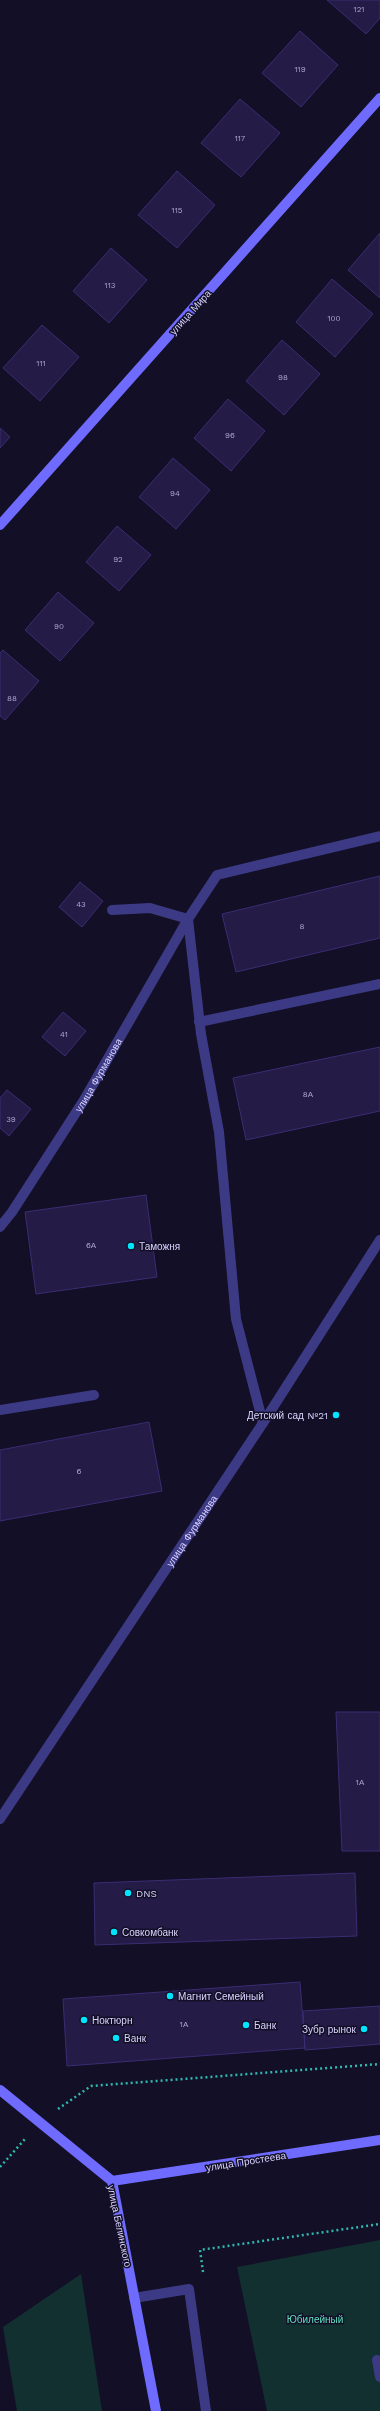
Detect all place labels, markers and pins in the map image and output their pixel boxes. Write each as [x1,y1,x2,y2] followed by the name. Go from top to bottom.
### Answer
[126,1241,136,1251] marker: Таможня
[139,1241,180,1252] place label: Таможня
[247,1410,328,1421] place label: Детский сад №21
[331,1410,341,1420] marker: Детский сад №21
[123,1888,133,1898] marker: DNS
[136,1888,157,1899] place label: DNS
[109,1927,119,1937] marker: Совкомбанк
[122,1927,178,1938] place label: Совкомбанк
[165,1991,175,2001] marker: Магнит Семейный
[178,1991,264,2002] place label: Магнит Семейный
[79,2015,89,2025] marker: Ноктюрн
[92,2015,132,2026] place label: Ноктюрн
[241,2020,251,2030] marker: Банк
[254,2020,277,2031] place label: Банк
[302,2024,357,2035] place label: Зубр рынок
[359,2024,369,2034] marker: Зубр рынок
[111,2033,121,2043] marker: Ванк
[124,2033,147,2044] place label: Ванк

